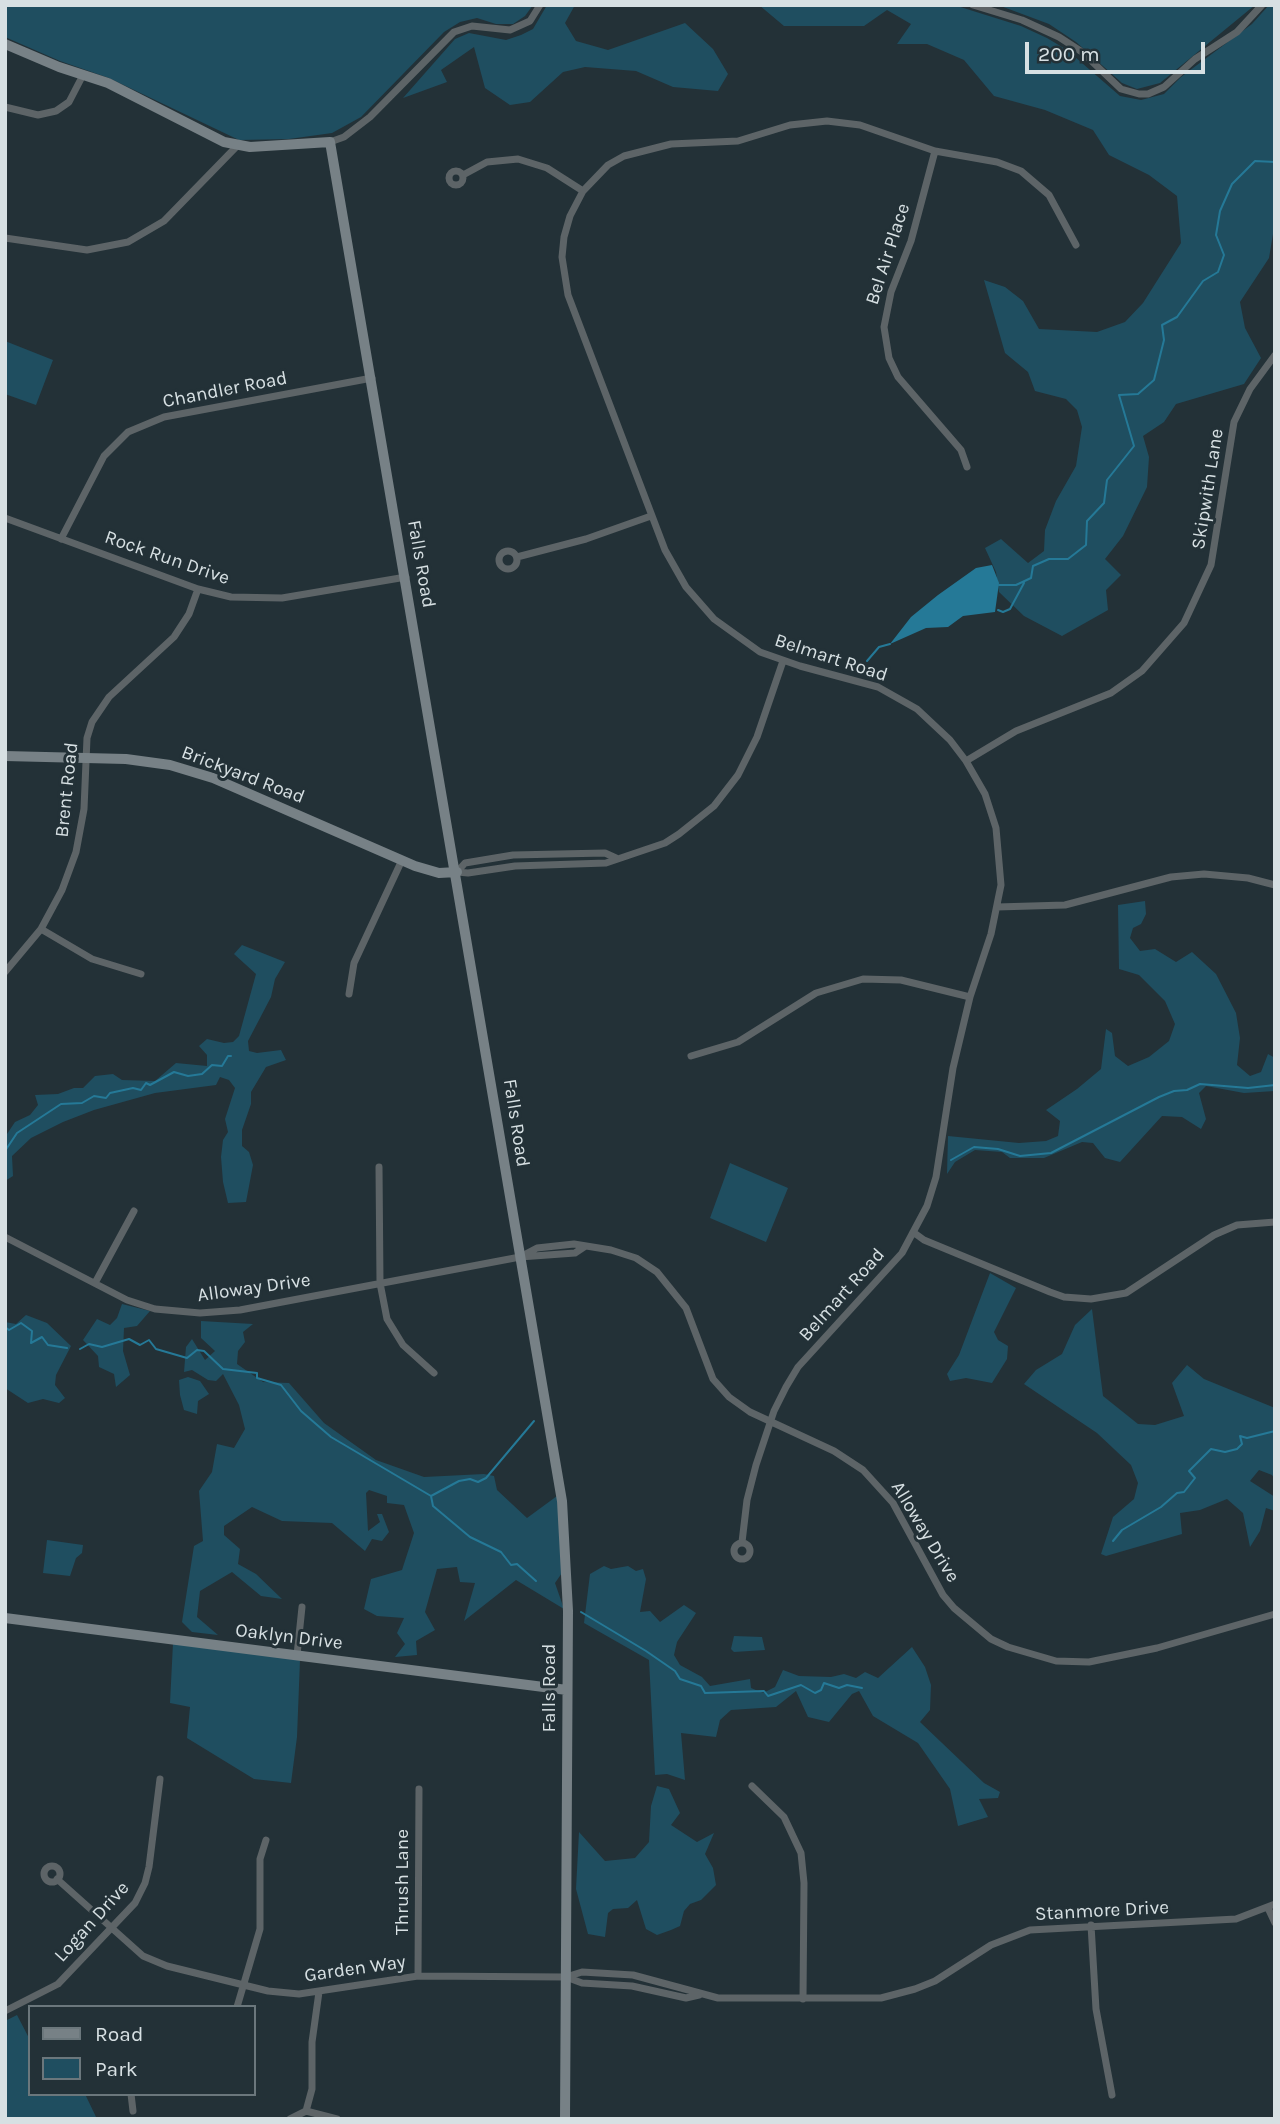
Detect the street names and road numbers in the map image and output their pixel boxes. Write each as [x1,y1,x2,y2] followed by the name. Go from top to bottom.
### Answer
[861,200,915,308] street label: Bel Air Place
[161,367,289,413] street label: Chandler Road
[1187,427,1229,551] street label: Skipwith Lane
[402,518,440,610] street label: Falls Road
[102,526,232,590] street label: Rock Run Drive
[772,629,890,687] street label: Belmart Road
[51,741,83,839] street label: Brent Road
[178,741,308,809] street label: Brickyard Road
[498,1077,534,1169] street label: Falls Road
[794,1244,890,1346] street label: Belmart Road
[196,1269,312,1307] street label: Alloway Drive
[886,1477,964,1587] street label: Alloway Drive
[234,1619,344,1655] street label: Oaklyn Drive
[539,1644,561,1732] street label: Falls Road
[392,1829,414,1935] street label: Thrush Lane
[50,1877,134,1967] street label: Logan Drive
[1034,1896,1170,1926] street label: Stanmore Drive
[303,1951,407,1987] street label: Garden Way

